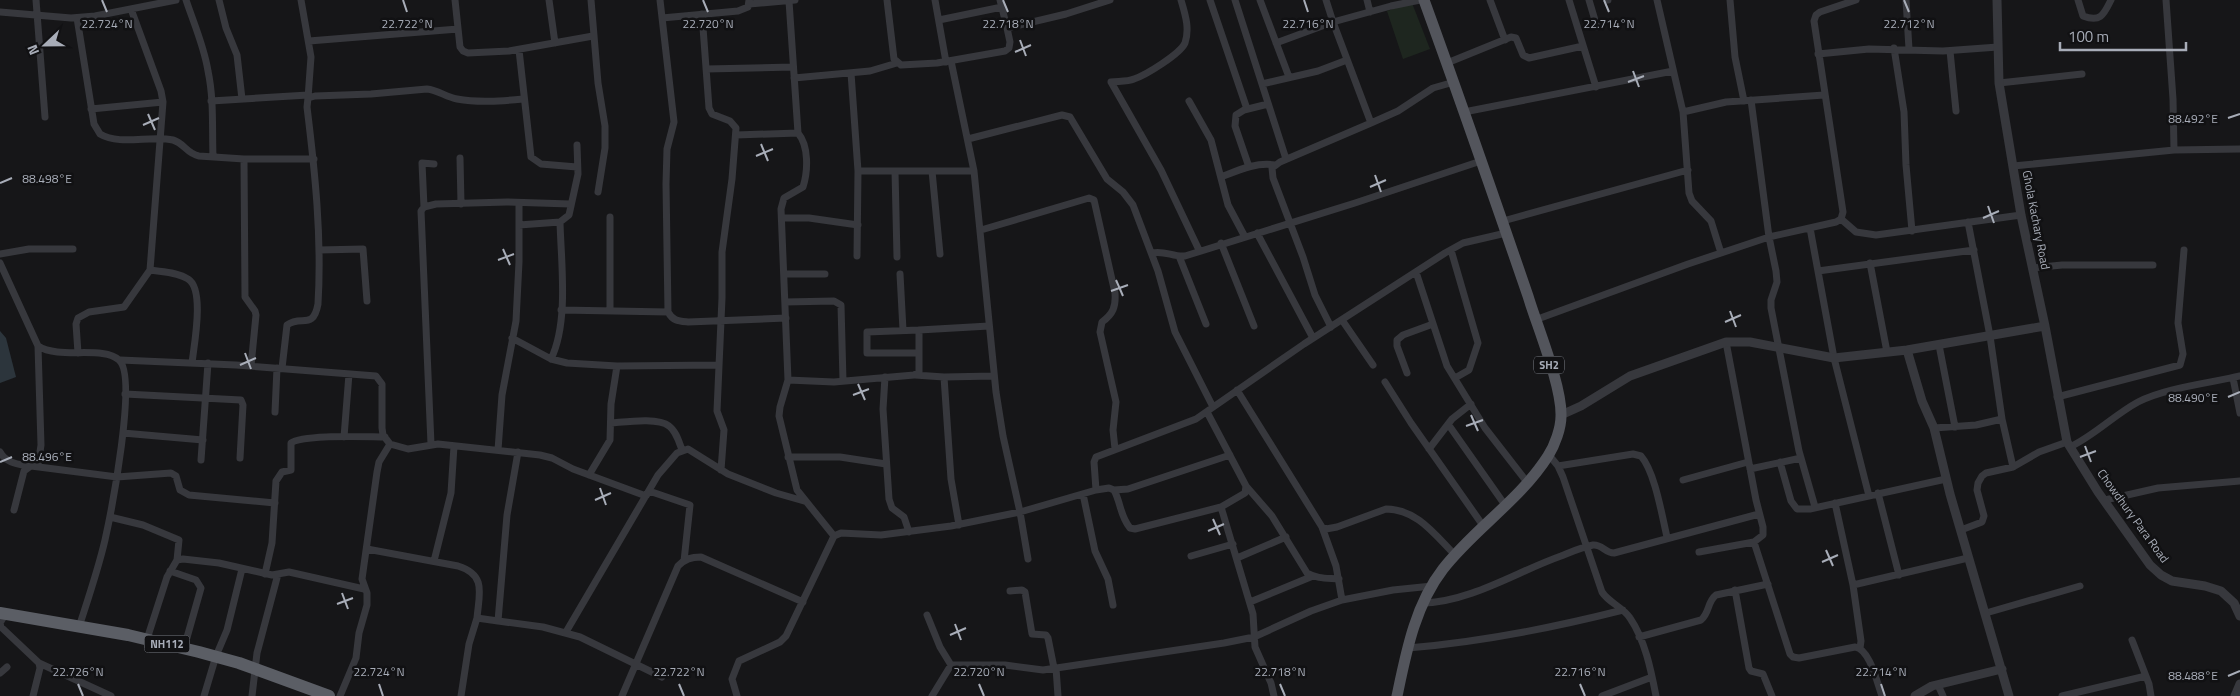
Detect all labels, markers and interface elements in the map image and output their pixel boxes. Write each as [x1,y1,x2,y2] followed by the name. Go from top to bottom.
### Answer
[81,14,133,33] text: 22.724°N
[381,14,433,33] text: 22.722°N
[682,14,734,33] text: 22.720°N
[982,14,1034,33] text: 22.718°N
[1282,14,1334,33] text: 22.716°N
[1583,14,1635,33] text: 22.714°N
[1883,14,1935,33] text: 22.712°N
[20,20,70,70] north arrow
[2060,20,2186,52] scale bar
[2068,25,2109,48] text: 100 m
[21,42,44,58] text: N
[2168,109,2218,128] text: 88.492°E
[22,169,72,188] text: 88.498°E
[2018,169,2055,271] street label: Ghola Kachary Road
[1534,356,1564,374] road number: SH2
[2168,388,2218,407] text: 88.490°E
[22,447,72,466] text: 88.496°E
[2093,465,2174,567] street label: Chowdhury Para Road
[144,636,190,652] road number: NH112
[52,662,104,681] text: 22.726°N
[353,662,405,681] text: 22.724°N
[653,662,705,681] text: 22.722°N
[953,662,1005,681] text: 22.720°N
[1254,662,1306,681] text: 22.718°N
[1554,662,1606,681] text: 22.716°N
[1855,662,1907,681] text: 22.714°N
[2168,666,2218,685] text: 88.488°E

